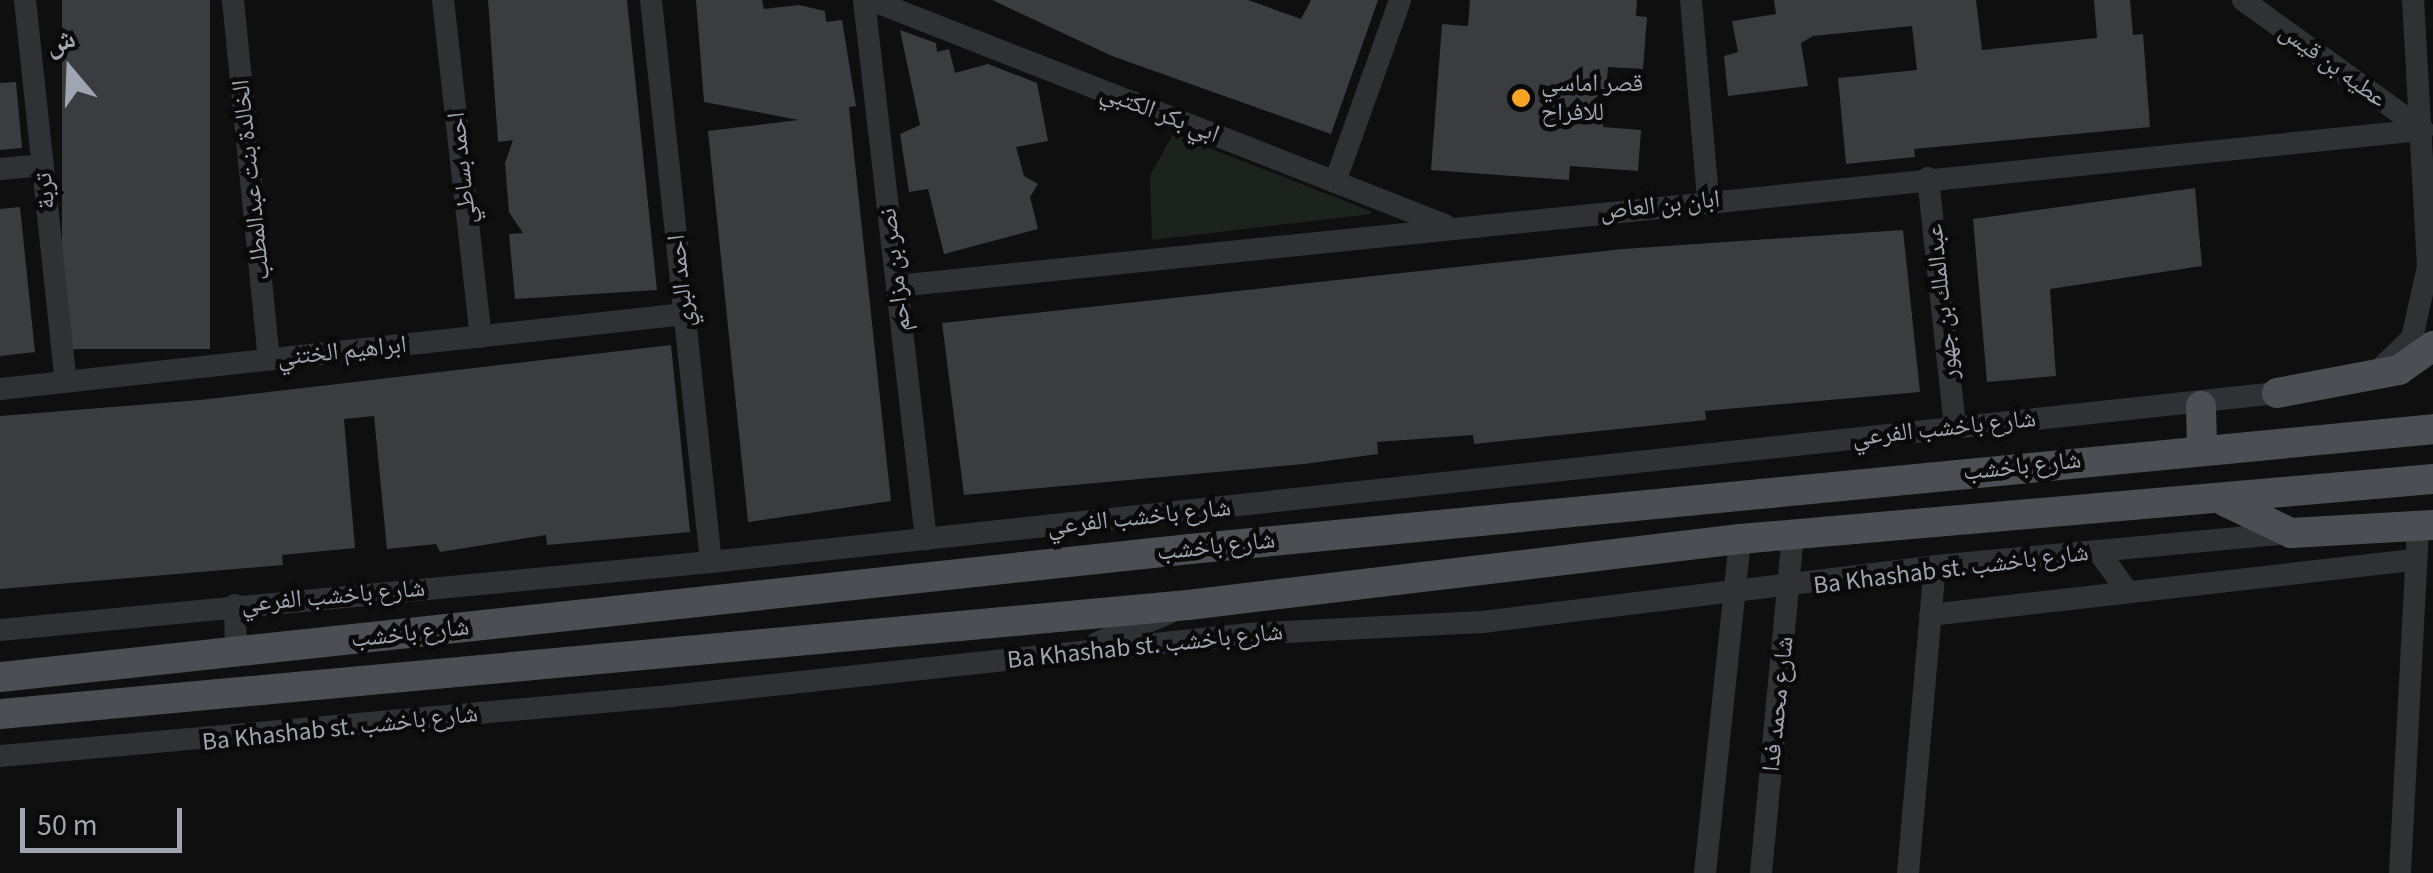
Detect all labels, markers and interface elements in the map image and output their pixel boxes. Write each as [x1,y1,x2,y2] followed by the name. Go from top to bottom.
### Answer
[2274,16,2392,114] street label: عطيه بن قيس
[40,18,81,65] text: ش
[20,20,120,120] north arrow
[1541,69,1643,128] place label: قصر اماسي للافراح
[1096,77,1224,149] street label: ابي بكر الكتبي
[226,78,276,282] street label: الخالدة بنت عبدالمطلب
[1510,87,1532,109] marker: قصر اماسي للافراح
[441,111,483,225] street label: احمد بساطي
[28,171,62,211] street label: تربة
[1598,184,1722,226] street label: ابان بن العاص
[873,206,917,334] street label: نصر بن مزاحم
[1919,223,1965,381] street label: عبدالملك بن جهور
[661,233,701,329] street label: احمد البري
[276,329,408,373] street label: ابراهيم الختني
[1851,403,2037,453] street label: شارع باخشب الفرعي
[1961,445,2083,487] street label: شارع باخشب
[1046,492,1232,542] street label: شارع باخشب الفرعي
[1155,525,1277,567] street label: شارع باخشب
[1812,537,2090,601] street label: Ba Khashab st. شارع باخشب
[240,573,426,619] street label: شارع باخشب الفرعي
[349,612,471,654] street label: شارع باخشب
[1006,617,1284,675] street label: Ba Khashab st. شارع باخشب
[1756,635,1800,773] street label: شارع محمد فدا
[201,699,479,757] street label: Ba Khashab st. شارع باخشب
[25,788,188,850] scale bar
[37,804,98,847] text: 50 m

